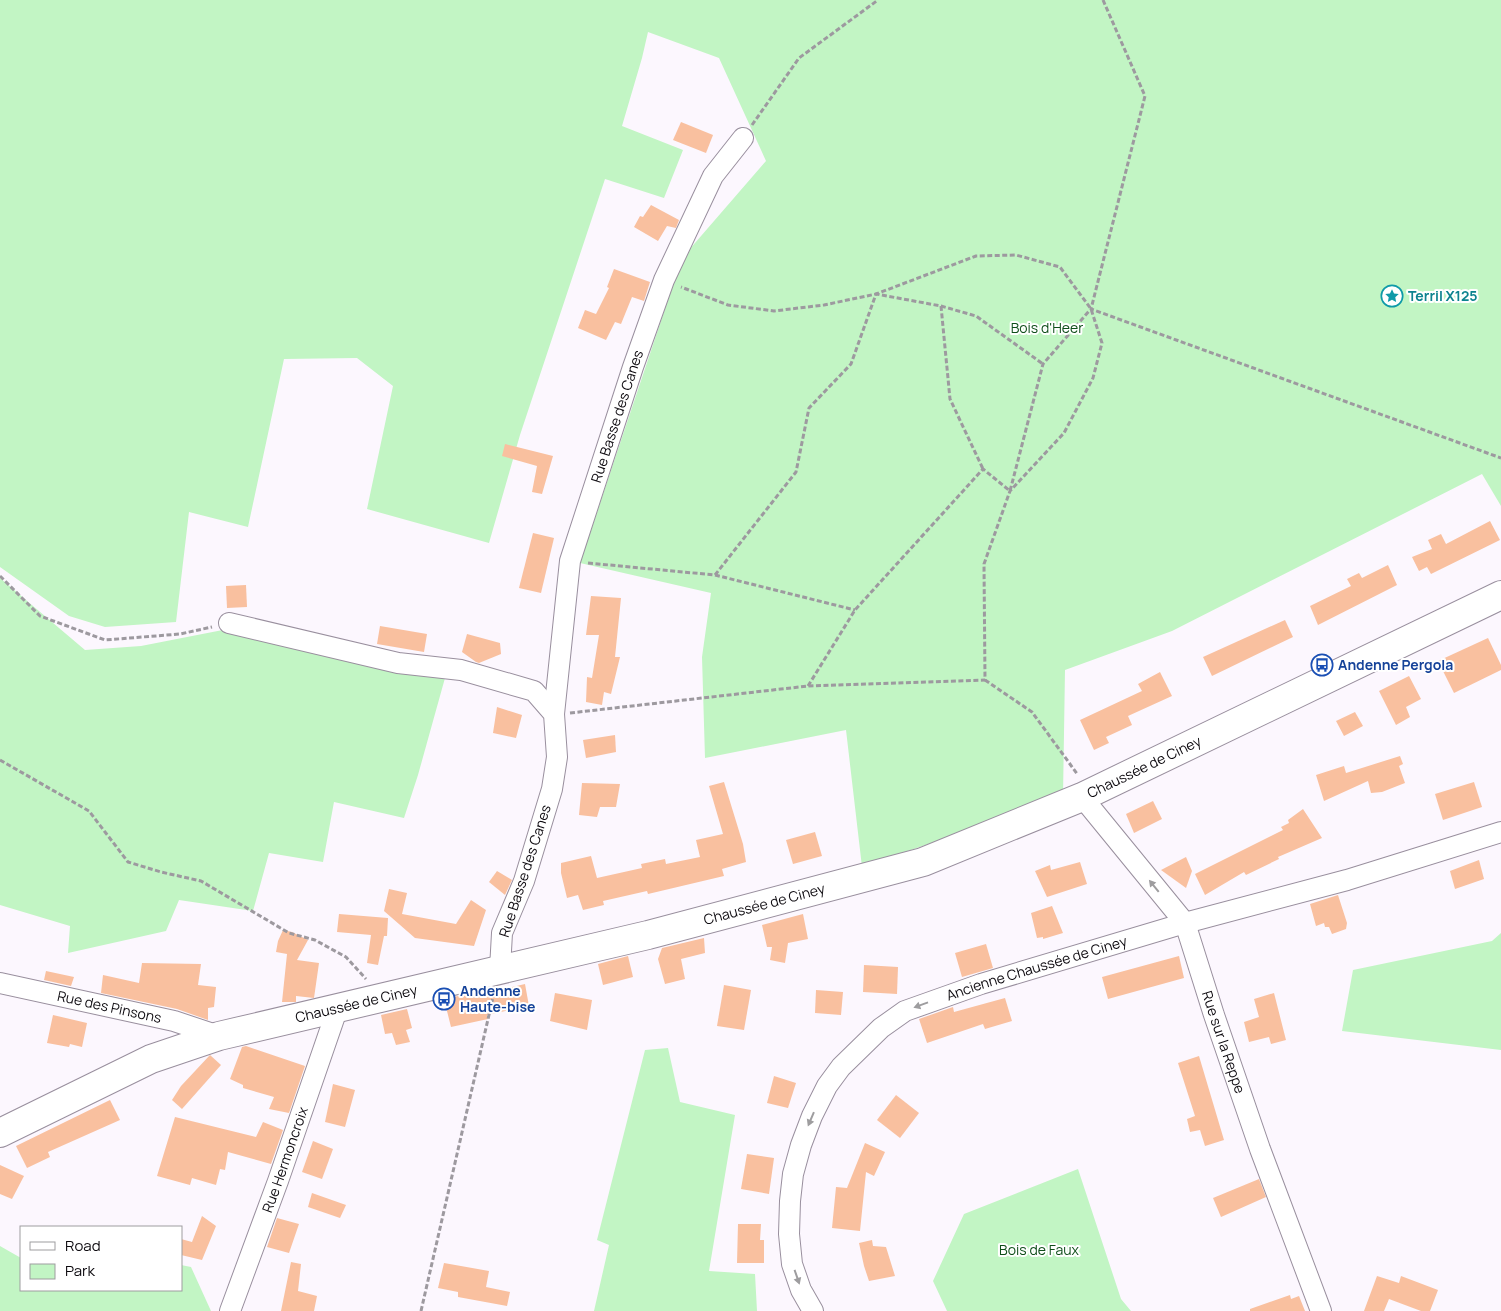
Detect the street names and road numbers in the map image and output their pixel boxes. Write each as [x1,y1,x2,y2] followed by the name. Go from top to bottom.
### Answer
[586,347,647,485] street label: Rue Basse des Canes
[1084,731,1205,802] street label: Chaussée de Ciney
[494,802,555,940] street label: Rue Basse des Canes
[701,878,827,929] street label: Chaussée de Ciney
[943,931,1130,1005] street label: Ancienne Chaussée de Ciney
[293,980,420,1027] street label: Chaussée de Ciney
[56,986,163,1027] street label: Rue des Pinsons
[1198,988,1250,1096] street label: Rue sur la Reppe
[257,1103,312,1215] street label: Rue Hermoncroix

